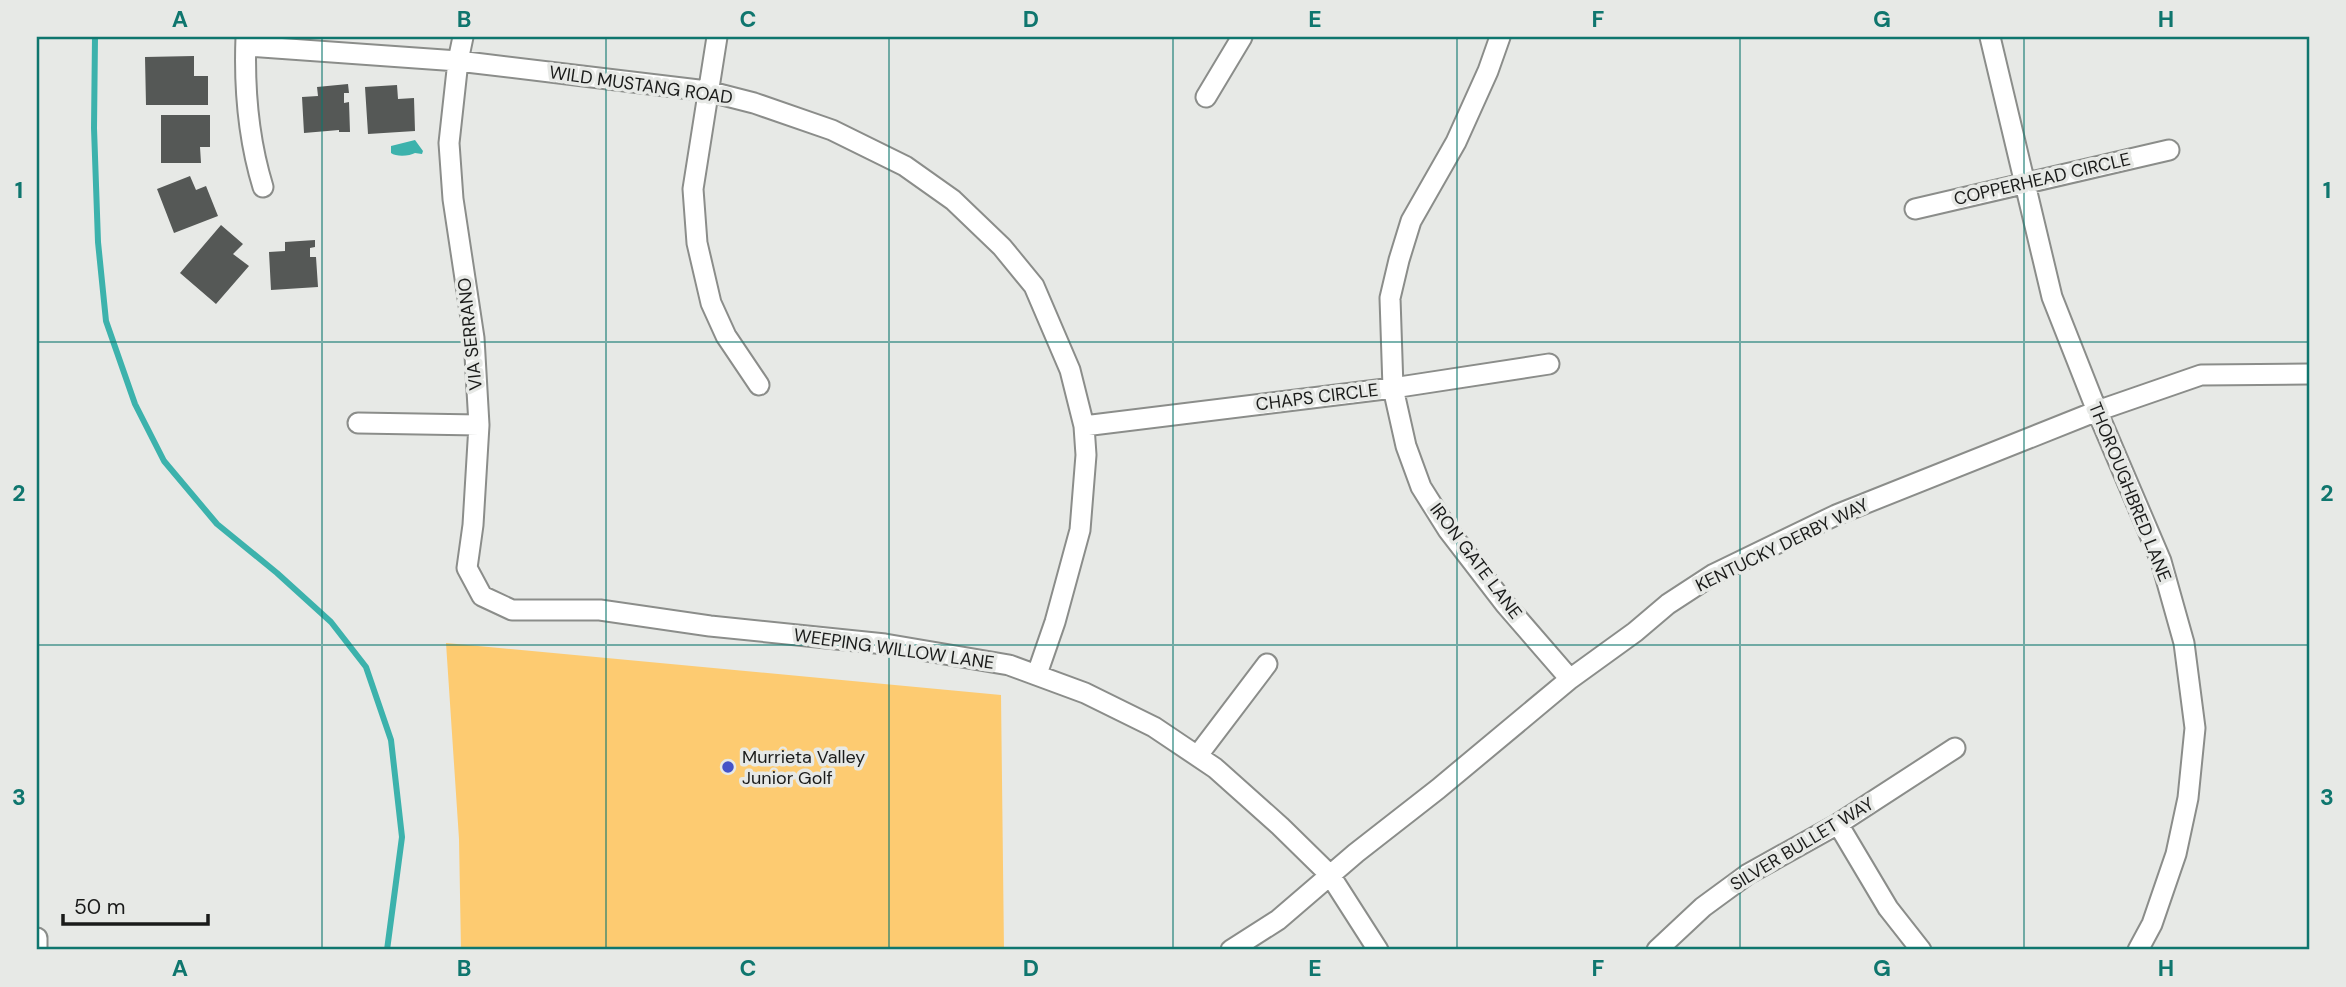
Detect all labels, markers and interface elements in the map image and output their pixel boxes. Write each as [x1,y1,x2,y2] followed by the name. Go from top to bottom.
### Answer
[172,4,188,34] text: A
[457,4,471,34] text: B
[740,4,756,34] text: C
[1023,4,1039,34] text: D
[1308,4,1322,34] text: E
[1592,4,1605,34] text: F
[1873,4,1891,34] text: G
[2158,4,2174,34] text: H
[548,60,734,110] street label: WILD MUSTANG ROAD
[1951,147,2133,211] street label: COPPERHEAD CIRCLE
[15,175,23,205] text: 1
[2323,175,2331,205] text: 1
[452,276,488,392] street label: VIA SERRANO
[1254,378,1380,416] street label: CHAPS CIRCLE
[2083,399,2177,585] street label: THOROUGHBRED LANE
[12,478,26,508] text: 2
[2320,478,2334,508] text: 2
[1691,492,1873,597] street label: KENTUCKY DERBY WAY
[1424,498,1528,624] street label: IRON GATE LANE
[792,623,996,675] street label: WEEPING WILLOW LANE
[742,745,865,790] place label: Murrieta Valley Junior Golf
[720,759,736,775] marker: Murrieta Valley Junior Golf
[12,782,26,812] text: 3
[2320,782,2334,812] text: 3
[1726,791,1879,896] street label: SILVER BULLET WAY
[63,882,208,926] scale bar
[74,893,125,921] text: 50 m
[172,953,188,983] text: A
[457,953,471,983] text: B
[740,953,756,983] text: C
[1023,953,1039,983] text: D
[1308,953,1322,983] text: E
[1592,953,1605,983] text: F
[1873,953,1891,983] text: G
[2158,953,2174,983] text: H

